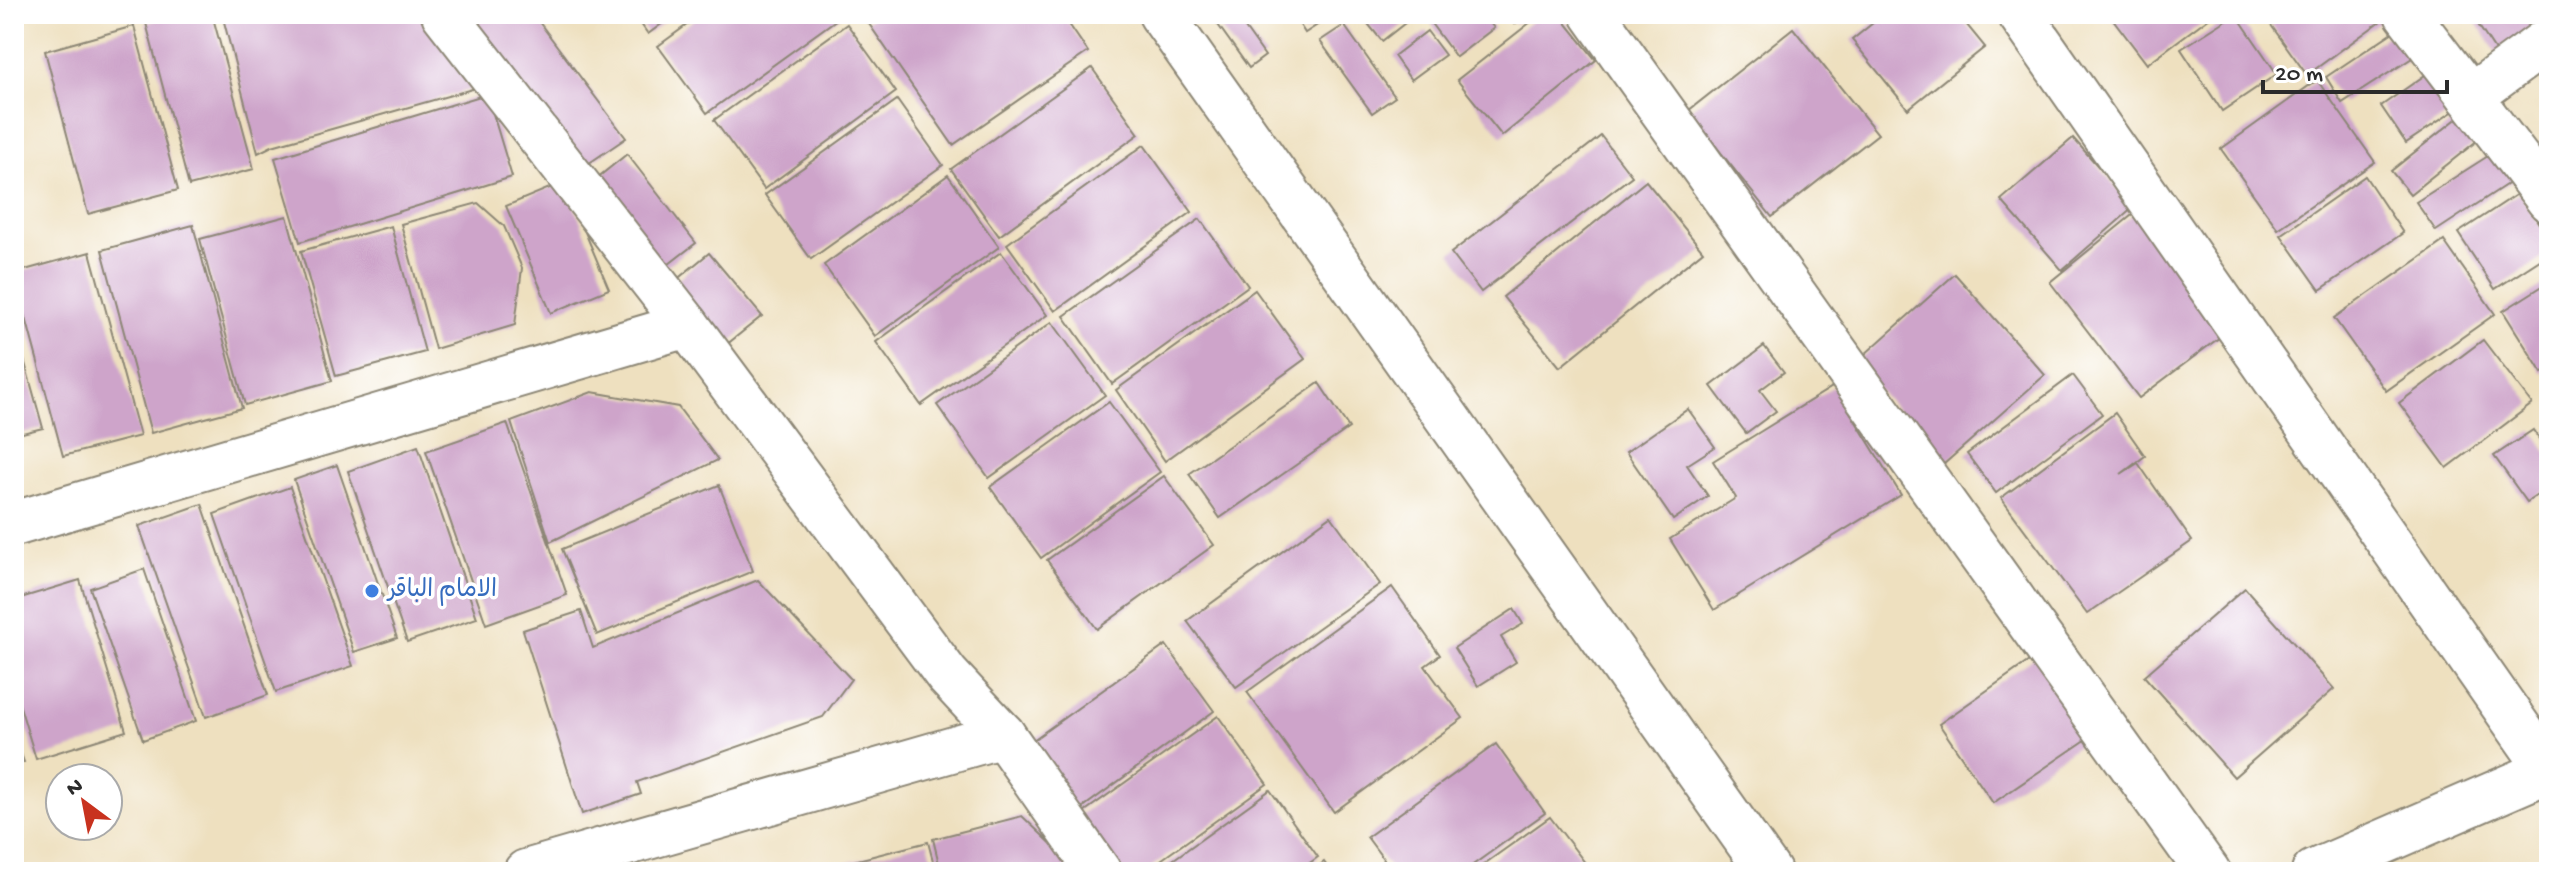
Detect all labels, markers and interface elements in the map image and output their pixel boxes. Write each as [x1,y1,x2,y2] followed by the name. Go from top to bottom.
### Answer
[2263,44,2447,94] scale bar
[2275,61,2323,90] text: 20 m
[386,577,497,606] place label: الامام الباقر
[363,582,381,600] marker: الامام الباقر
[44,762,124,842] north arrow
[63,774,89,803] text: N

